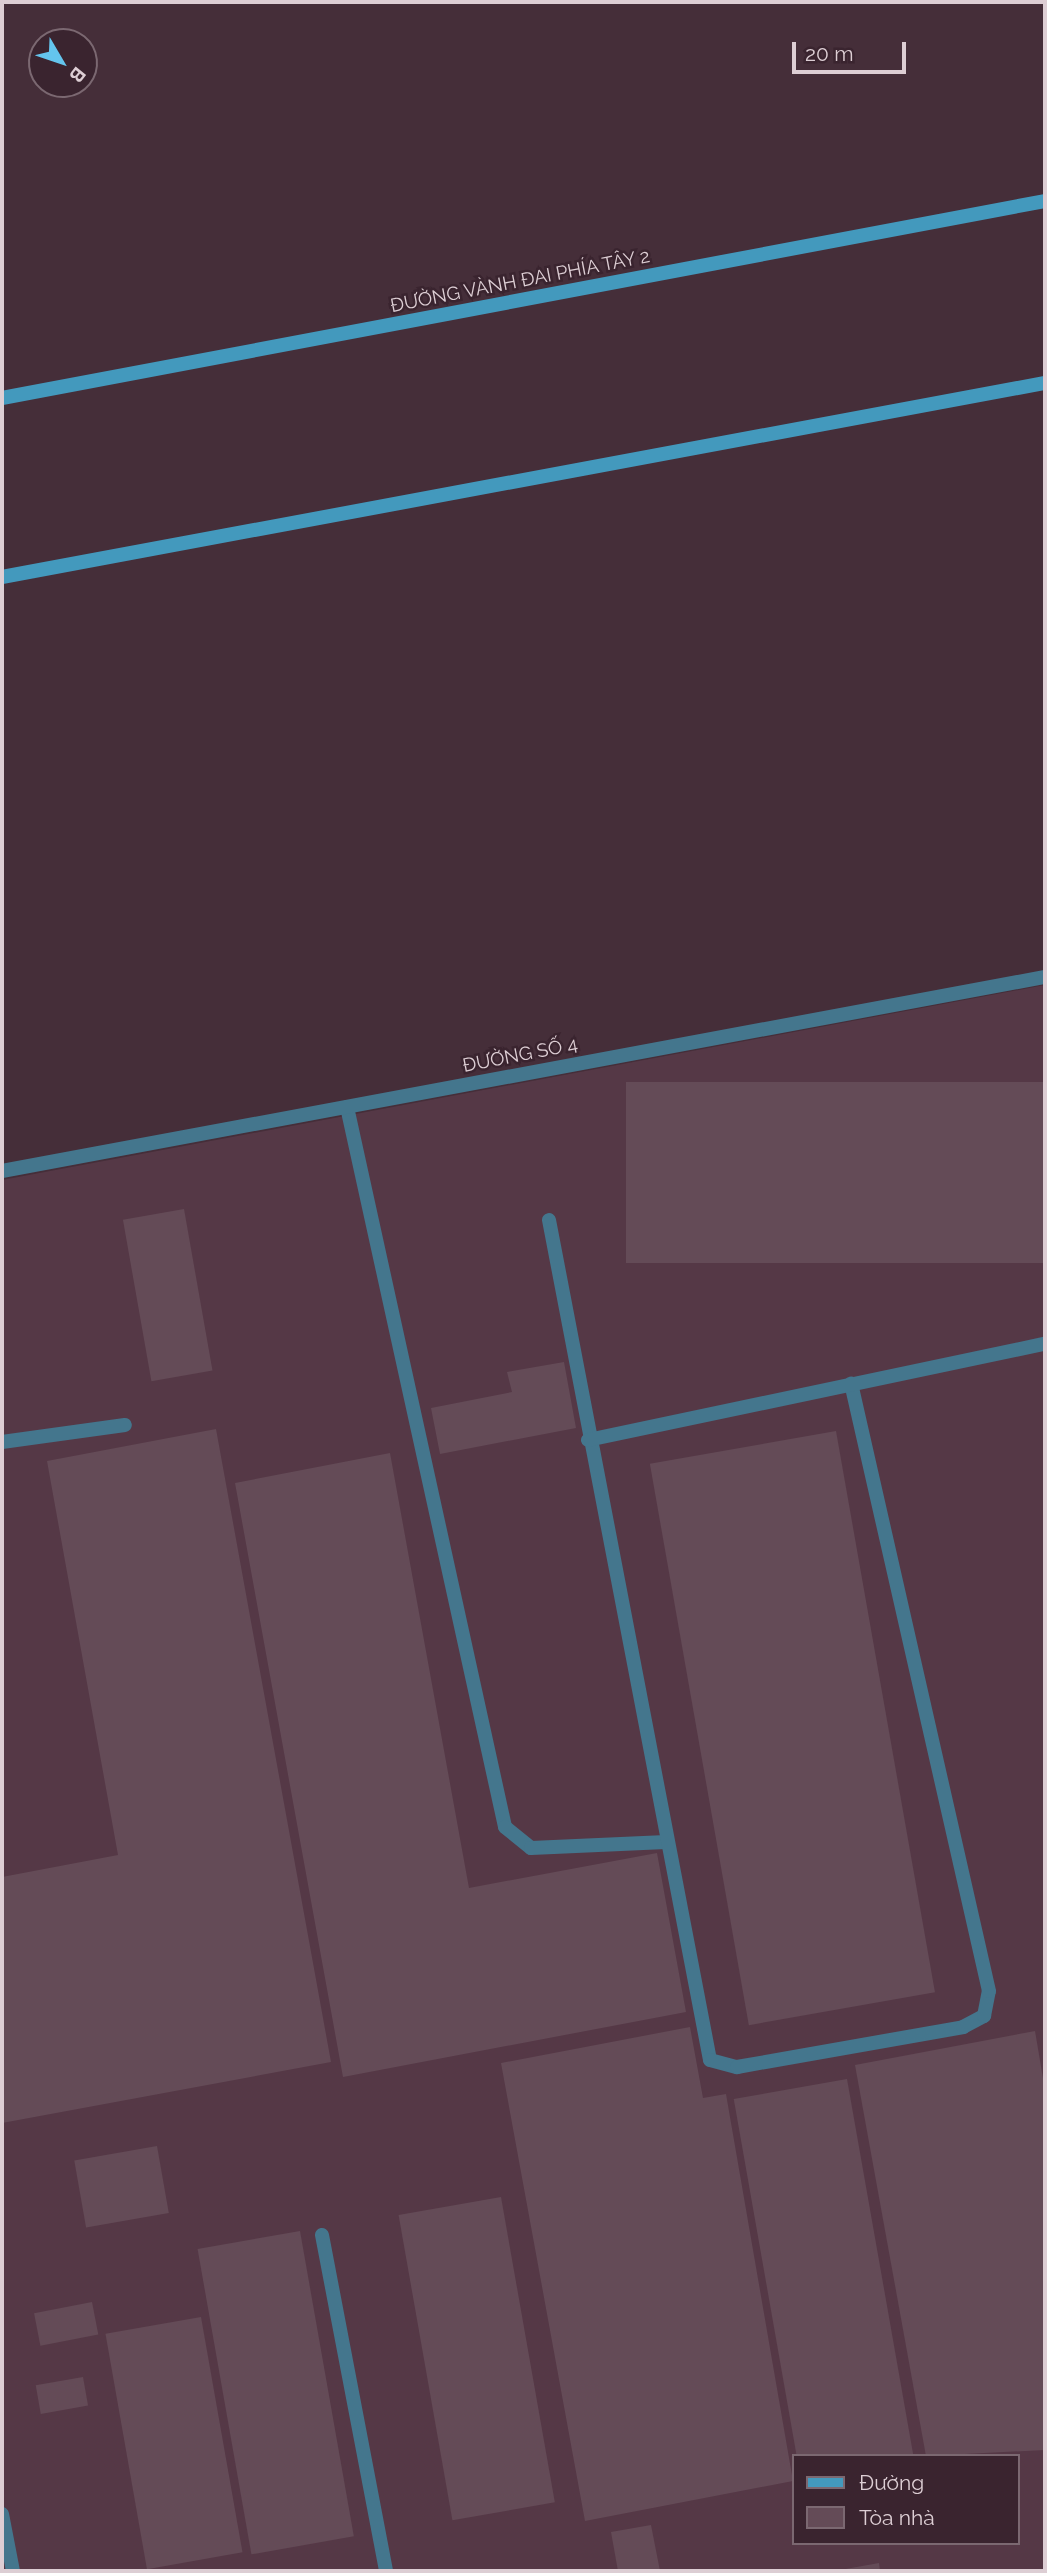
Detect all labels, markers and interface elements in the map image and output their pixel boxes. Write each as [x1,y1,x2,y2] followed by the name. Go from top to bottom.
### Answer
[28,28,98,98] north arrow
[795,28,909,72] scale bar
[805,41,853,66] text: 20 m
[65,63,90,87] text: B
[387,244,653,318] street label: ĐƯỜNG VÀNH ĐAI PHÍA TÂY 2
[461,1033,579,1077] street label: ĐƯỜNG SỐ 4
[792,2454,1019,2545] legend
[859,2470,924,2495] text: Đường
[859,2505,935,2530] text: Tòa nhà

